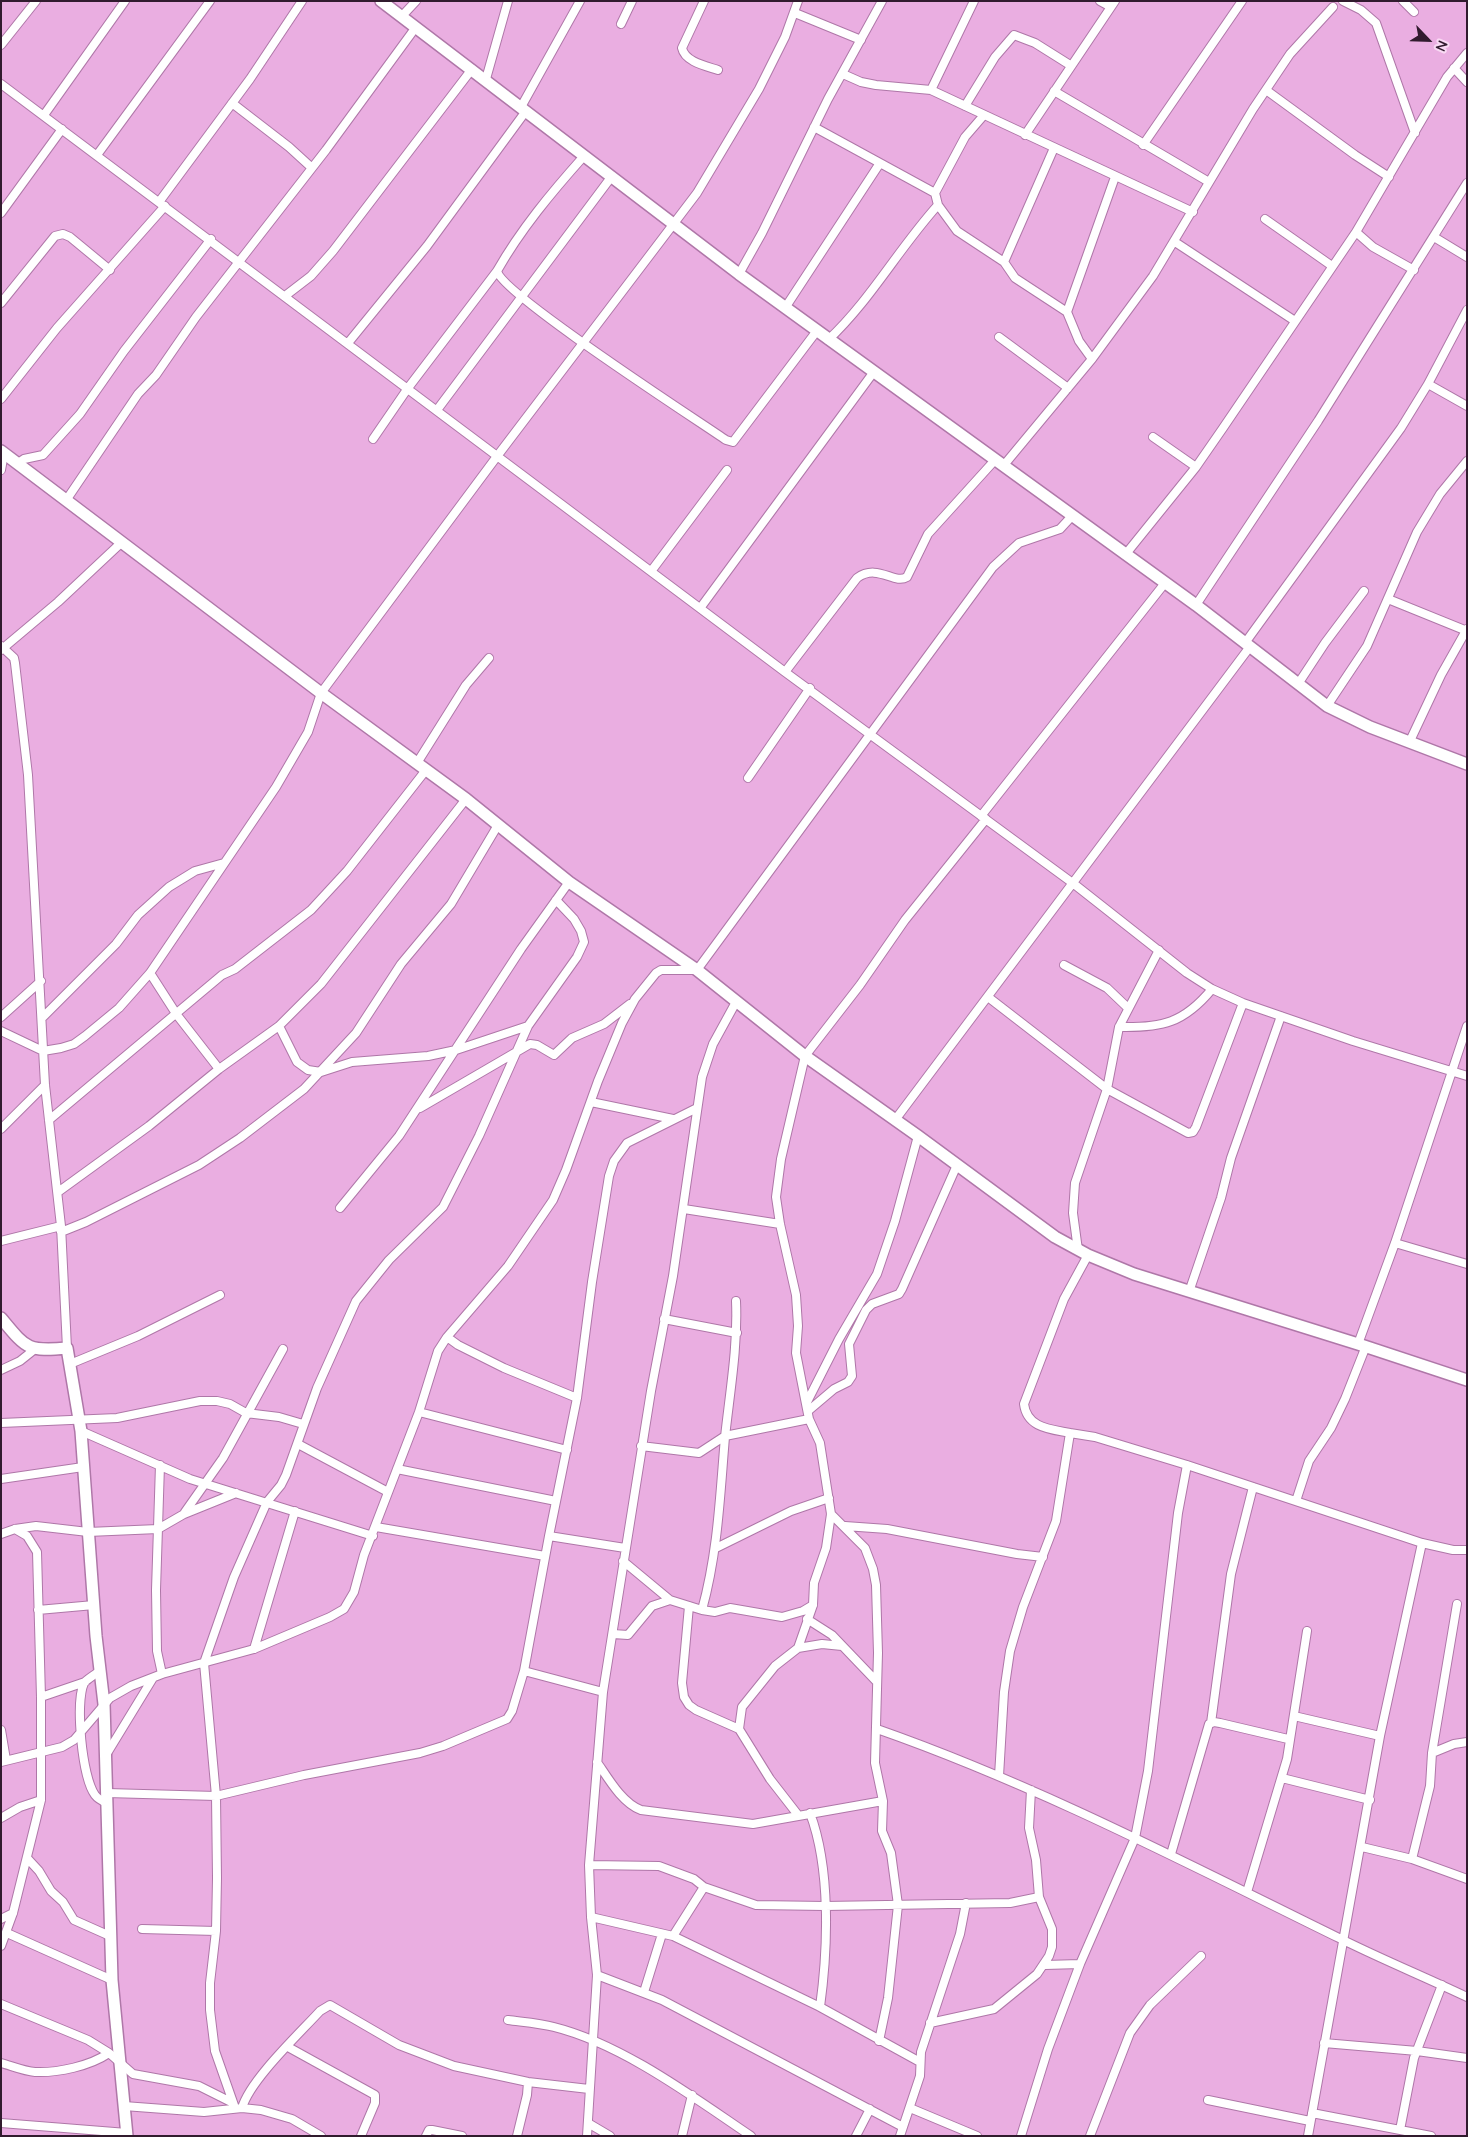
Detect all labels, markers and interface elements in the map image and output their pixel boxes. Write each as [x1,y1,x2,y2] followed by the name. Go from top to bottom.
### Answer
[1403,15,1453,65] north arrow
[1431,38,1452,54] text: N

